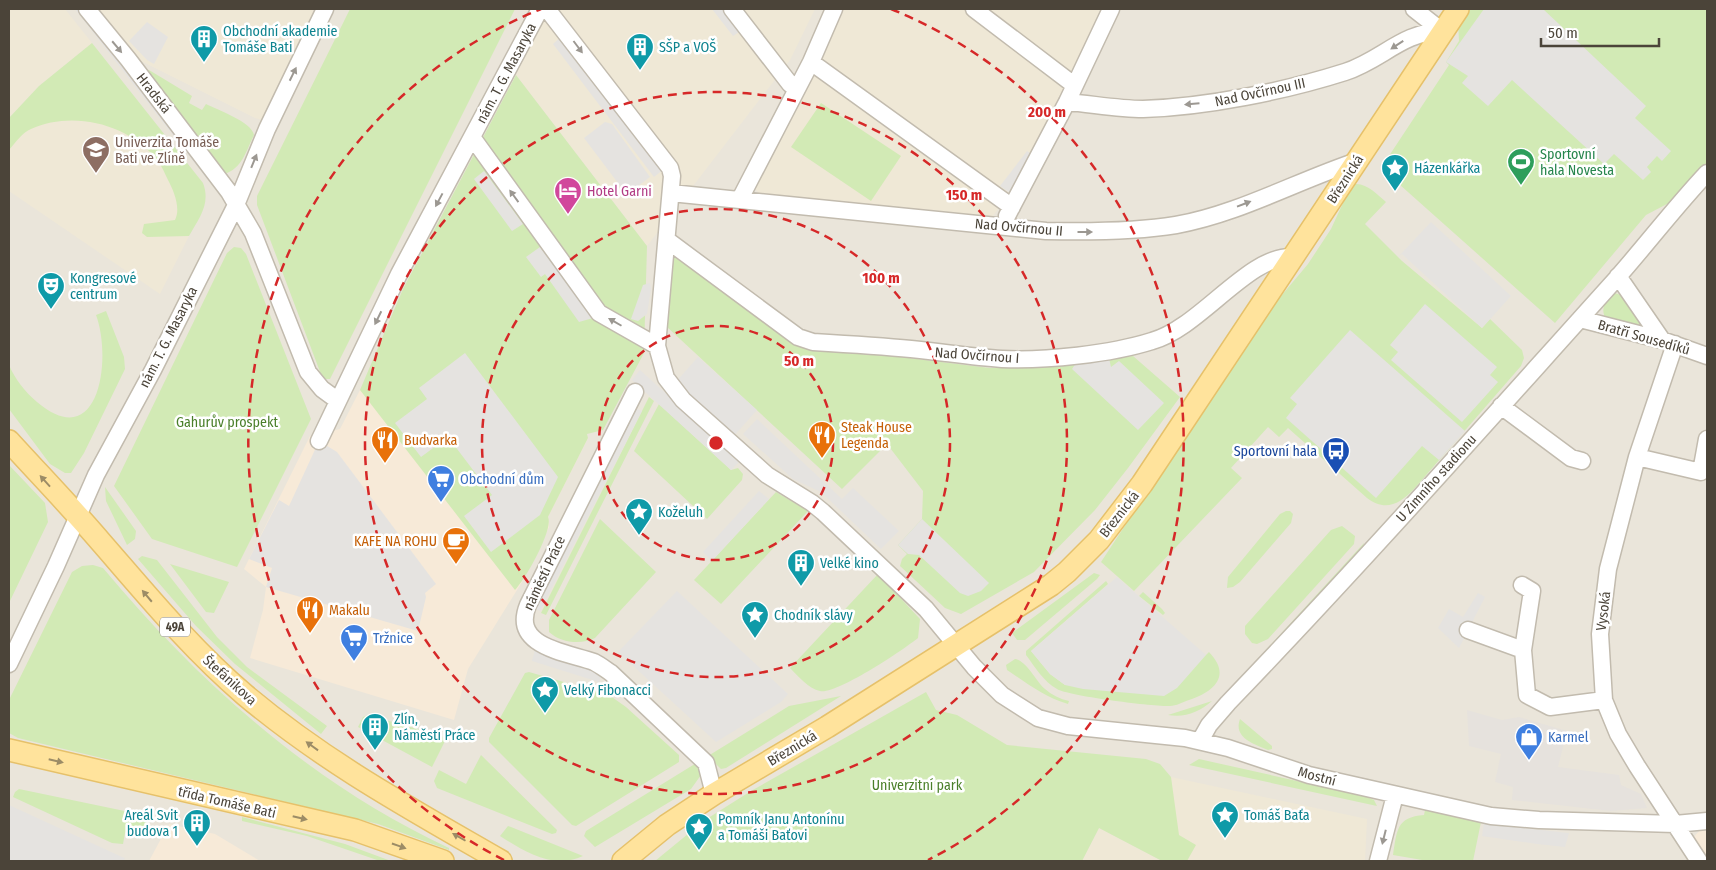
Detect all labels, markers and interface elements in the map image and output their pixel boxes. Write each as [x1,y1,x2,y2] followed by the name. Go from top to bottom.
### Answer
[1541,15,1658,47] scale bar
[473,20,540,126] street label: nám. T. G. Masaryka
[223,23,337,56] place label: Obchodní akademie Tomáše Bati
[189,24,219,63] building icon: Obchodní akademie Tomáše Bati
[1548,24,1578,42] text: 50 m
[625,32,655,71] building icon: SŠP a VOŠ
[659,38,716,56] place label: SŠP a VOŠ
[112,40,123,53] one-way arrow
[573,40,583,54] one-way arrow
[1390,40,1403,50] one-way arrow
[289,67,297,81] one-way arrow
[133,70,175,117] street label: Hradská
[1213,75,1307,110] street label: Nad Ovčírnou III
[1184,100,1200,108] one-way arrow
[1027,103,1066,121] text: 200 m
[115,134,219,167] place label: Univerzita Tomáše Bati ve Zlíně
[81,135,111,174] school or university icon: Univerzita Tomáše Bati ve Zlíně
[1540,146,1614,179] place label: Sportovní hala Novesta
[1506,147,1536,186] sports icon: Sportovní hala Novesta
[1323,152,1367,207] street label: Březnická
[1380,153,1410,192] place icon: Házenkářka
[250,154,258,168] one-way arrow
[1414,160,1480,177] place label: Házenkářka
[553,176,583,215] hotel icon: Hotel Garni
[587,183,652,200] place label: Hotel Garni
[946,186,982,204] text: 150 m
[509,190,519,203] one-way arrow
[435,193,443,207] one-way arrow
[1237,200,1252,208] one-way arrow
[974,215,1064,240] street label: Nad Ovčírnou II
[1077,228,1093,236] one-way arrow
[862,269,900,287] text: 100 m
[70,270,136,303] place label: Kongresové centrum
[36,271,66,310] theatre icon: Kongresové centrum
[136,284,201,391] street label: nám. T. G. Masaryka
[374,311,382,325] one-way arrow
[1596,316,1692,359] street label: Bratří Sousedíků
[608,318,621,327] one-way arrow
[934,344,1020,367] street label: Nad Ovčírnou I
[784,352,814,370] text: 50 m
[176,414,278,431] park label: Gahurův prospekt
[841,419,912,452] place label: Steak House Legenda
[807,420,837,459] restaurant icon: Steak House Legenda
[370,425,400,464] restaurant icon: Budvarka
[1393,431,1480,526] street label: U Zimního stadionu
[404,432,458,449] place label: Budvarka
[707,434,725,452] centre of rings
[1321,436,1351,475] bus stop icon: Sportovní hala
[1234,443,1317,460] place label: Sportovní hala
[426,464,456,503] supermarket icon: Obchodní dům
[460,471,544,488] place label: Obchodní dům
[39,475,51,487] one-way arrow
[1096,487,1143,541] street label: Březnická
[624,497,654,536] place icon: Koželuh
[658,504,703,521] place label: Koželuh
[441,526,471,565] cafe icon: KAFE NA ROHU
[354,533,437,550] place label: KAFE NA ROHU
[520,533,569,613] street label: náměstí Práce
[786,548,816,587] building icon: Velké kino
[820,555,879,572] place label: Velké kino
[141,589,152,602] one-way arrow
[1593,590,1614,632] street label: Vysoká
[295,595,325,634] restaurant icon: Makalu
[740,600,770,639] place icon: Chodník slávy
[329,602,370,619] place label: Makalu
[774,607,854,624] place label: Chodník slávy
[160,618,190,636] road number: 49A
[339,623,369,662] supermarket icon: Tržnice
[373,630,413,647] place label: Tržnice
[199,651,261,709] street label: Štefánikova
[530,675,560,714] place icon: Velký Fibonacci
[564,682,651,699] place label: Velký Fibonacci
[394,711,475,744] place label: Zlín, Náměstí Práce
[360,712,390,751] building icon: Zlín, Náměstí Práce
[1514,722,1544,761] shop icon: Karmel
[764,727,820,770] street label: Březnická
[1548,729,1589,746] place label: Karmel
[305,741,319,751] one-way arrow
[49,758,64,766] one-way arrow
[1296,763,1338,790] street label: Mostní
[872,777,963,794] park label: Univerzitní park
[176,783,278,822] street label: třída Tomáše Bati
[1210,800,1240,839] place icon: Tomáš Baťa
[125,807,178,840] place label: Areál Svit budova 1
[1244,807,1310,824] place label: Tomáš Baťa
[182,808,212,847] building icon: Areál Svit budova 1
[718,811,845,844] place label: Pomník Janu Antonínu a Tomáši Baťovi
[684,812,714,851] place icon: Pomník Janu Antonínu a Tomáši Baťovi
[293,814,308,822] one-way arrow
[1380,829,1388,844] one-way arrow
[452,833,466,841] one-way arrow
[392,842,407,850] one-way arrow

